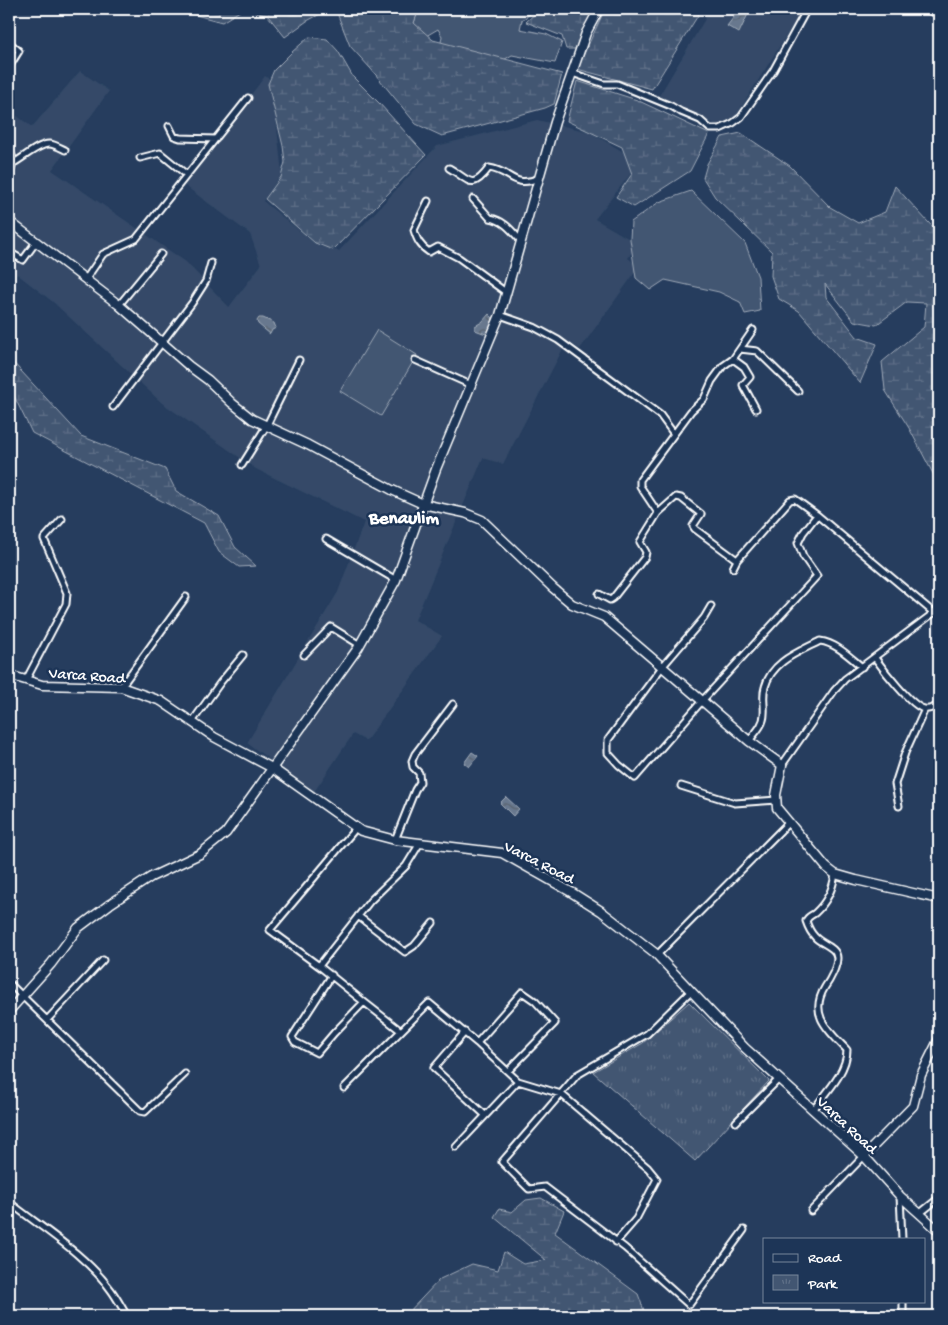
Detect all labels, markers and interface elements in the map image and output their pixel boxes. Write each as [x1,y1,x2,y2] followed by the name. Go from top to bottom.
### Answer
[368,508,439,531] district label: Benaulim
[47,665,127,690] street label: Varca Road
[499,838,578,891] street label: Varca Road
[810,1093,881,1161] street label: Varca Road
[763,1238,926,1302] legend
[808,1250,842,1268] text: Road
[807,1276,838,1294] text: Park

